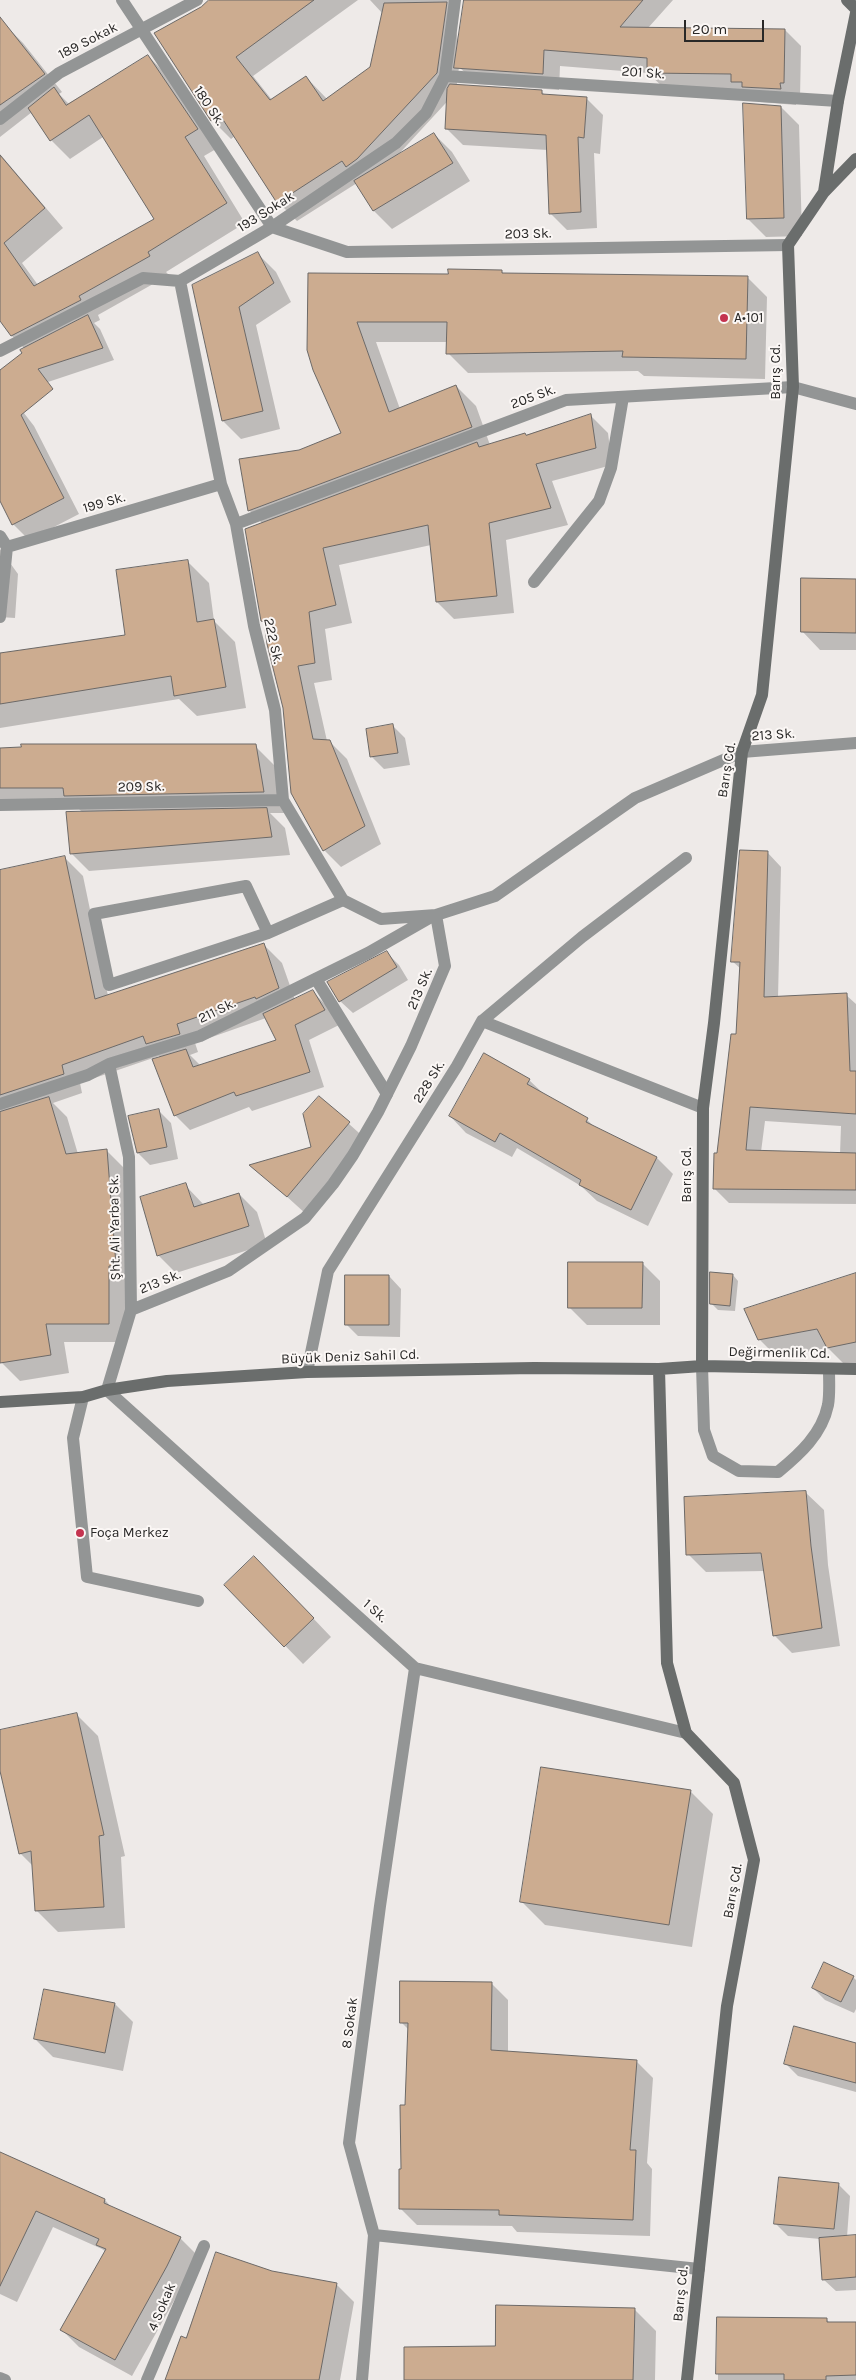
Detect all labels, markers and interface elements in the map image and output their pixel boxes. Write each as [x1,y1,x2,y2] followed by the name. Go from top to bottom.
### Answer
[686,10,766,42] scale bar
[56,19,120,63] street label: 189 Sokak
[692,20,727,38] text: 20 m
[621,63,665,83] street label: 201 Sk.
[190,83,228,129] street label: 180 Sk.
[234,188,298,236] street label: 193 Sokak
[504,225,552,243] street label: 203 Sk.
[734,310,763,326] place label: A•101
[718,312,730,324] marker: A•101
[768,344,784,400] street label: Barış Cd.
[508,381,558,413] street label: 205 Sk.
[81,489,127,517] street label: 199 Sk.
[260,616,286,666] street label: 222 Sk.
[751,725,795,745] street label: 213 Sk.
[714,741,740,799] street label: Barış Cd.
[117,778,165,796] street label: 209 Sk.
[404,966,436,1012] street label: 213 Sk.
[196,995,238,1027] street label: 211 Sk.
[409,1058,449,1106] street label: 228 Sk.
[679,1147,695,1203] street label: Barış Cd.
[106,1175,124,1281] street label: Şht. Ali Yarba Sk.
[137,1266,183,1298] street label: 213 Sk.
[728,1344,830,1362] street label: Değirmenlik Cd.
[281,1346,419,1368] street label: Büyük Deniz Sahil Cd.
[90,1525,169,1541] place label: Foça Merkez
[74,1527,86,1539] marker: Foça Merkez
[359,1596,391,1626] street label: 1 Sk.
[720,1862,746,1920] street label: Barış Cd.
[339,1996,361,2050] street label: 8 Sokak
[670,2265,692,2323] street label: Barış Cd.
[144,2280,180,2334] street label: 4 Sokak

